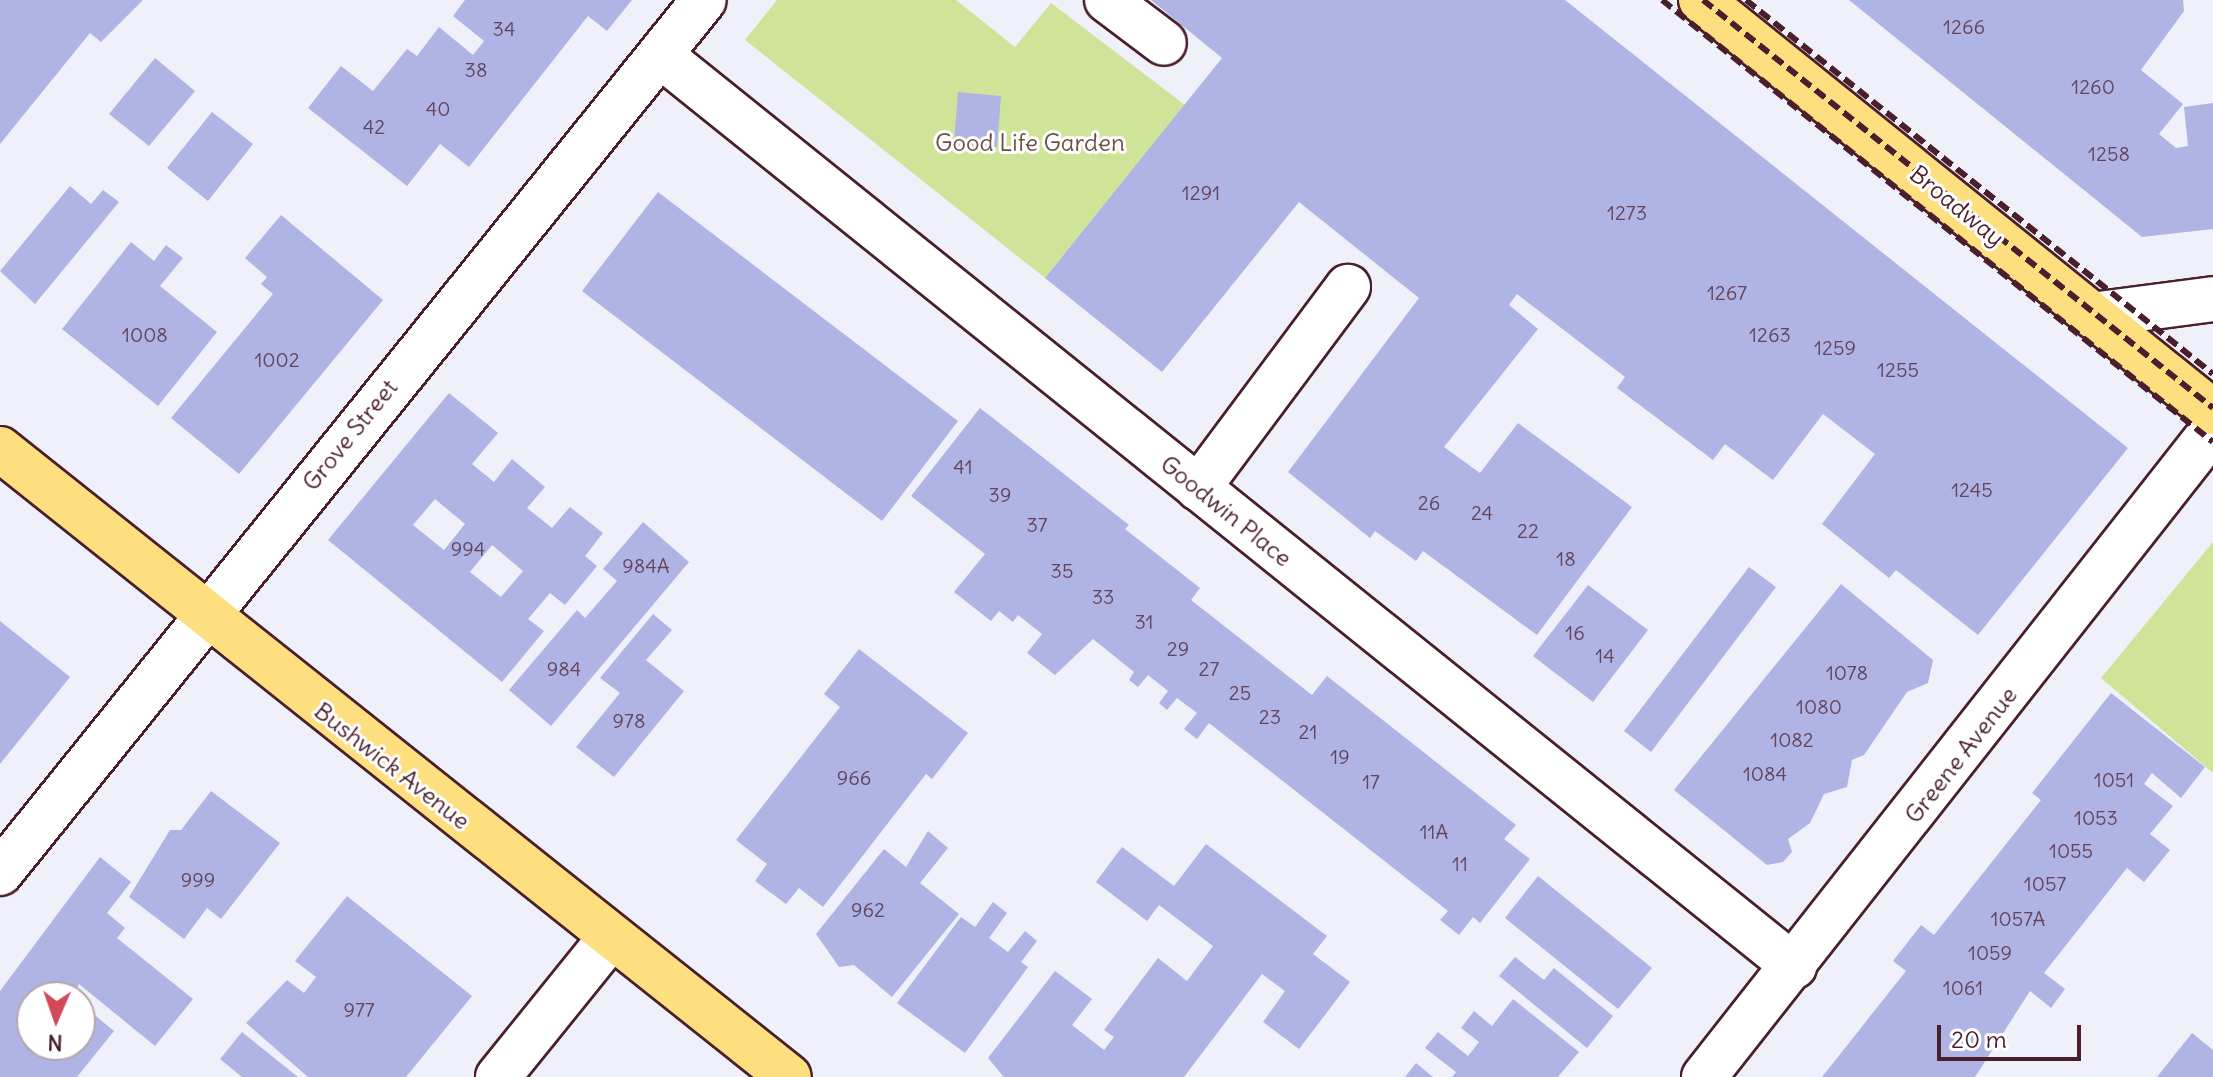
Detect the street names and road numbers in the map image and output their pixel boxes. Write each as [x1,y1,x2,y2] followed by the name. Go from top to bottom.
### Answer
[1904,159,2010,253] street label: Broadway
[296,374,404,496] street label: Grove Street
[1155,449,1297,573] street label: Goodwin Place
[1899,681,2023,829] street label: Greene Avenue
[309,696,475,836] street label: Bushwick Avenue

